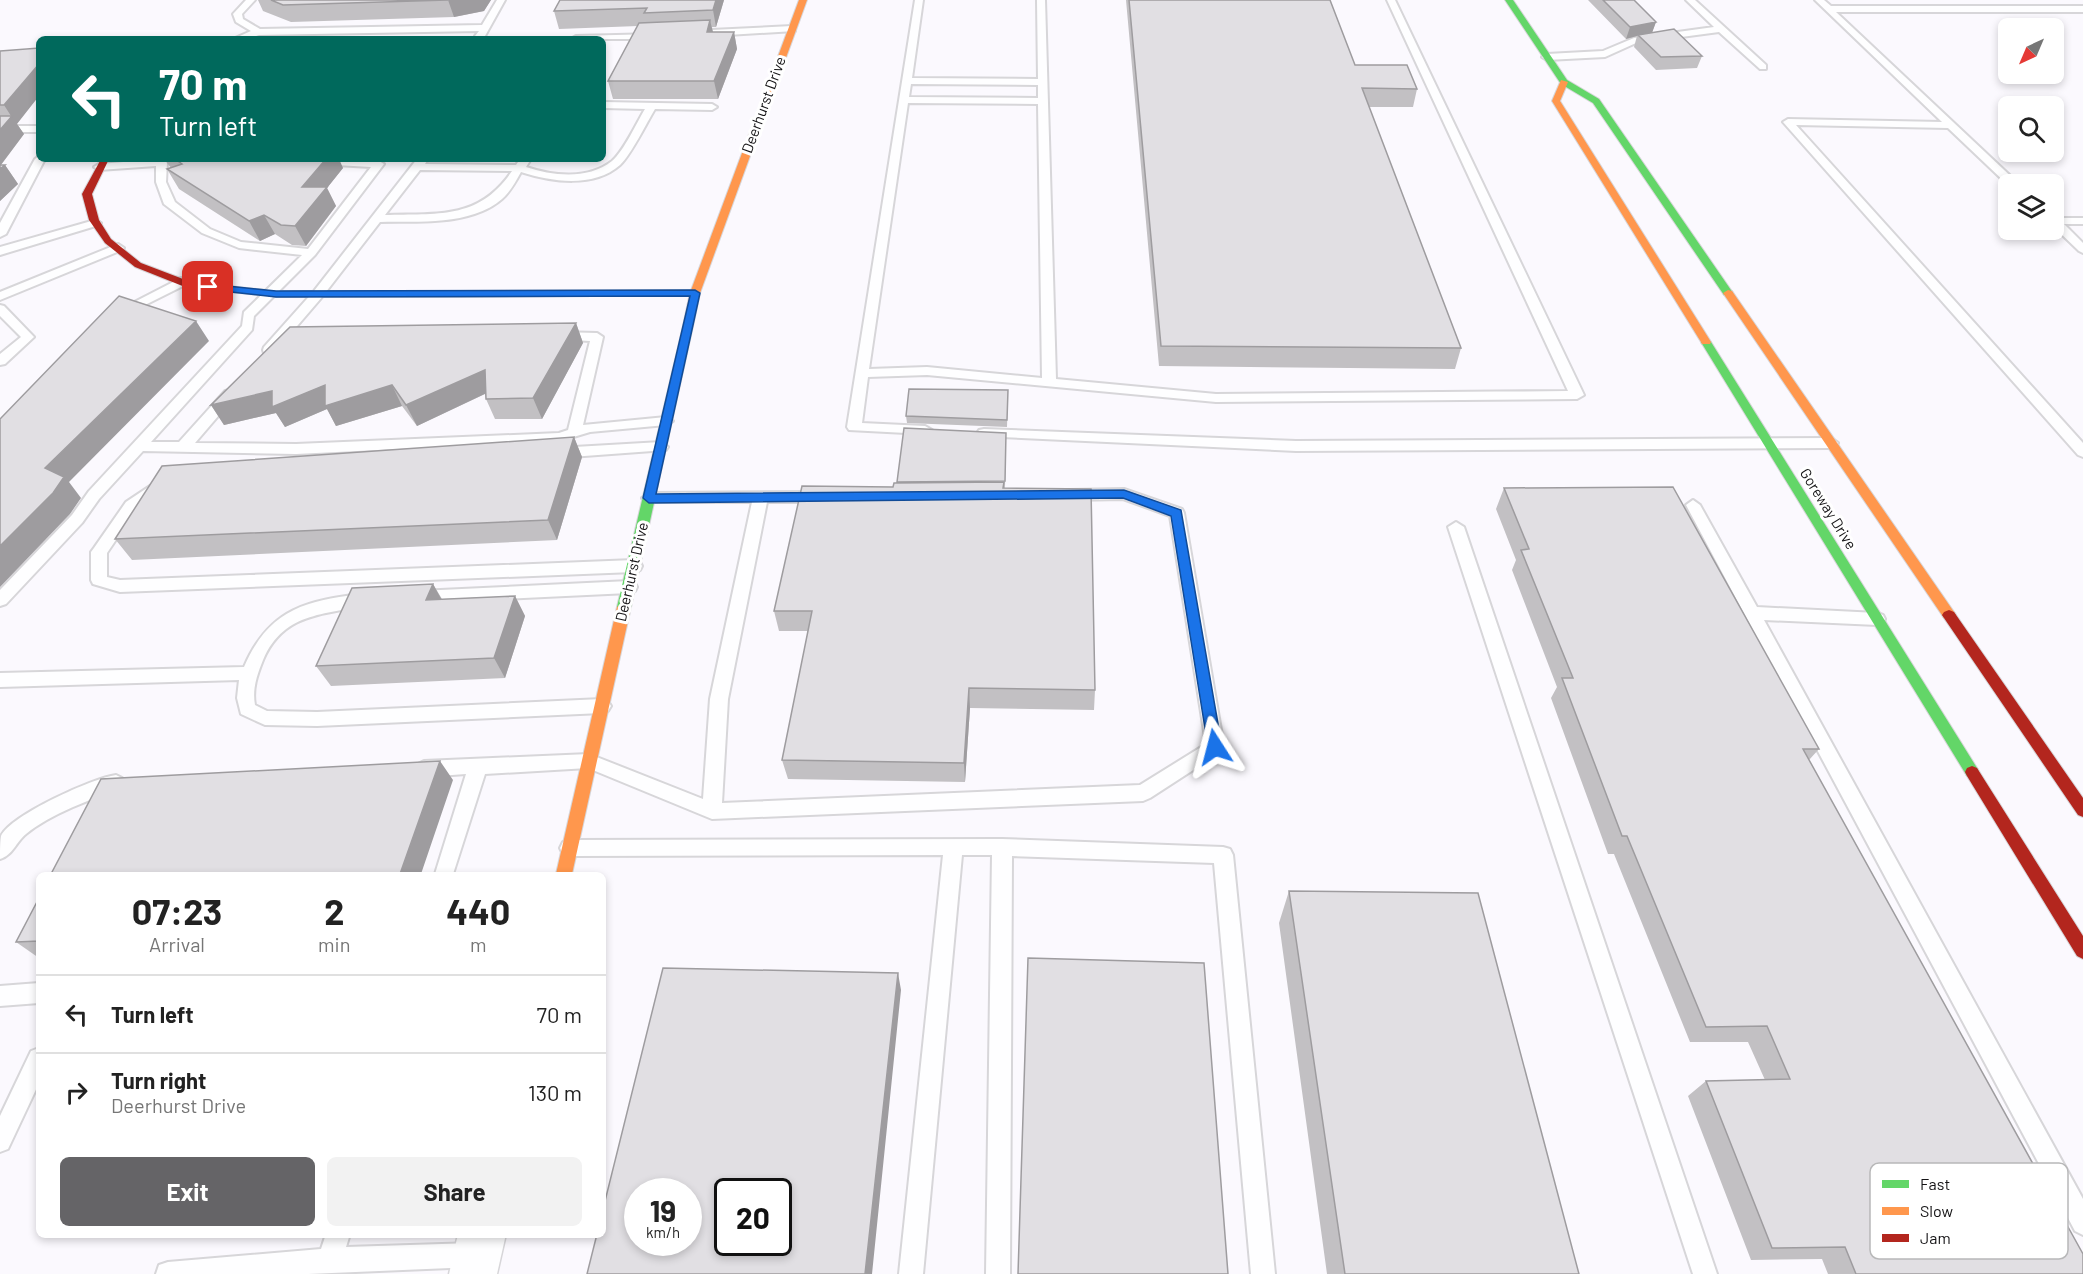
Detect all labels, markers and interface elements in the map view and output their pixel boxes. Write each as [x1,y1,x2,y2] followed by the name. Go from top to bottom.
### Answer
[1998,18,2064,84] north arrow
[1998,18,2064,240] map controls
[737,54,789,155] street label: Deerhurst Drive
[159,58,247,108] text: 70 m
[60,60,138,138] icon: left
[1998,96,2064,162] button: search
[159,109,257,141] text: Turn left
[1998,174,2064,240] button: layers
[182,261,233,312] pin
[191,270,224,303] icon: arrive
[1797,465,1861,552] street label: Goreway Drive
[611,520,651,623] street label: Deerhurst Drive
[1183,715,1247,779] position arrow
[132,889,222,932] text: 07:23
[324,889,344,932] text: 2
[446,889,510,932] text: 440
[149,932,205,956] text: Arrival
[318,932,350,956] text: min
[470,932,486,956] text: m
[60,998,93,1031] icon: left
[111,1001,194,1027] text: Turn left
[537,1001,582,1027] text: 70 m
[111,1067,206,1093] text: Turn right
[60,1076,93,1109] icon: right
[528,1079,582,1105] text: 130 m
[111,1093,246,1117] text: Deerhurst Drive
[60,1157,315,1226] button: Exit
[327,1157,582,1226] button: Share
[1870,1163,2068,1259] legend
[1920,1174,1950,1193] text: Fast
[714,1178,792,1256] speed limit sign: 20
[650,1192,676,1228] text: 19
[1920,1201,1953,1220] text: Slow
[646,1223,680,1241] text: km/h
[1920,1228,1951,1247] text: Jam

